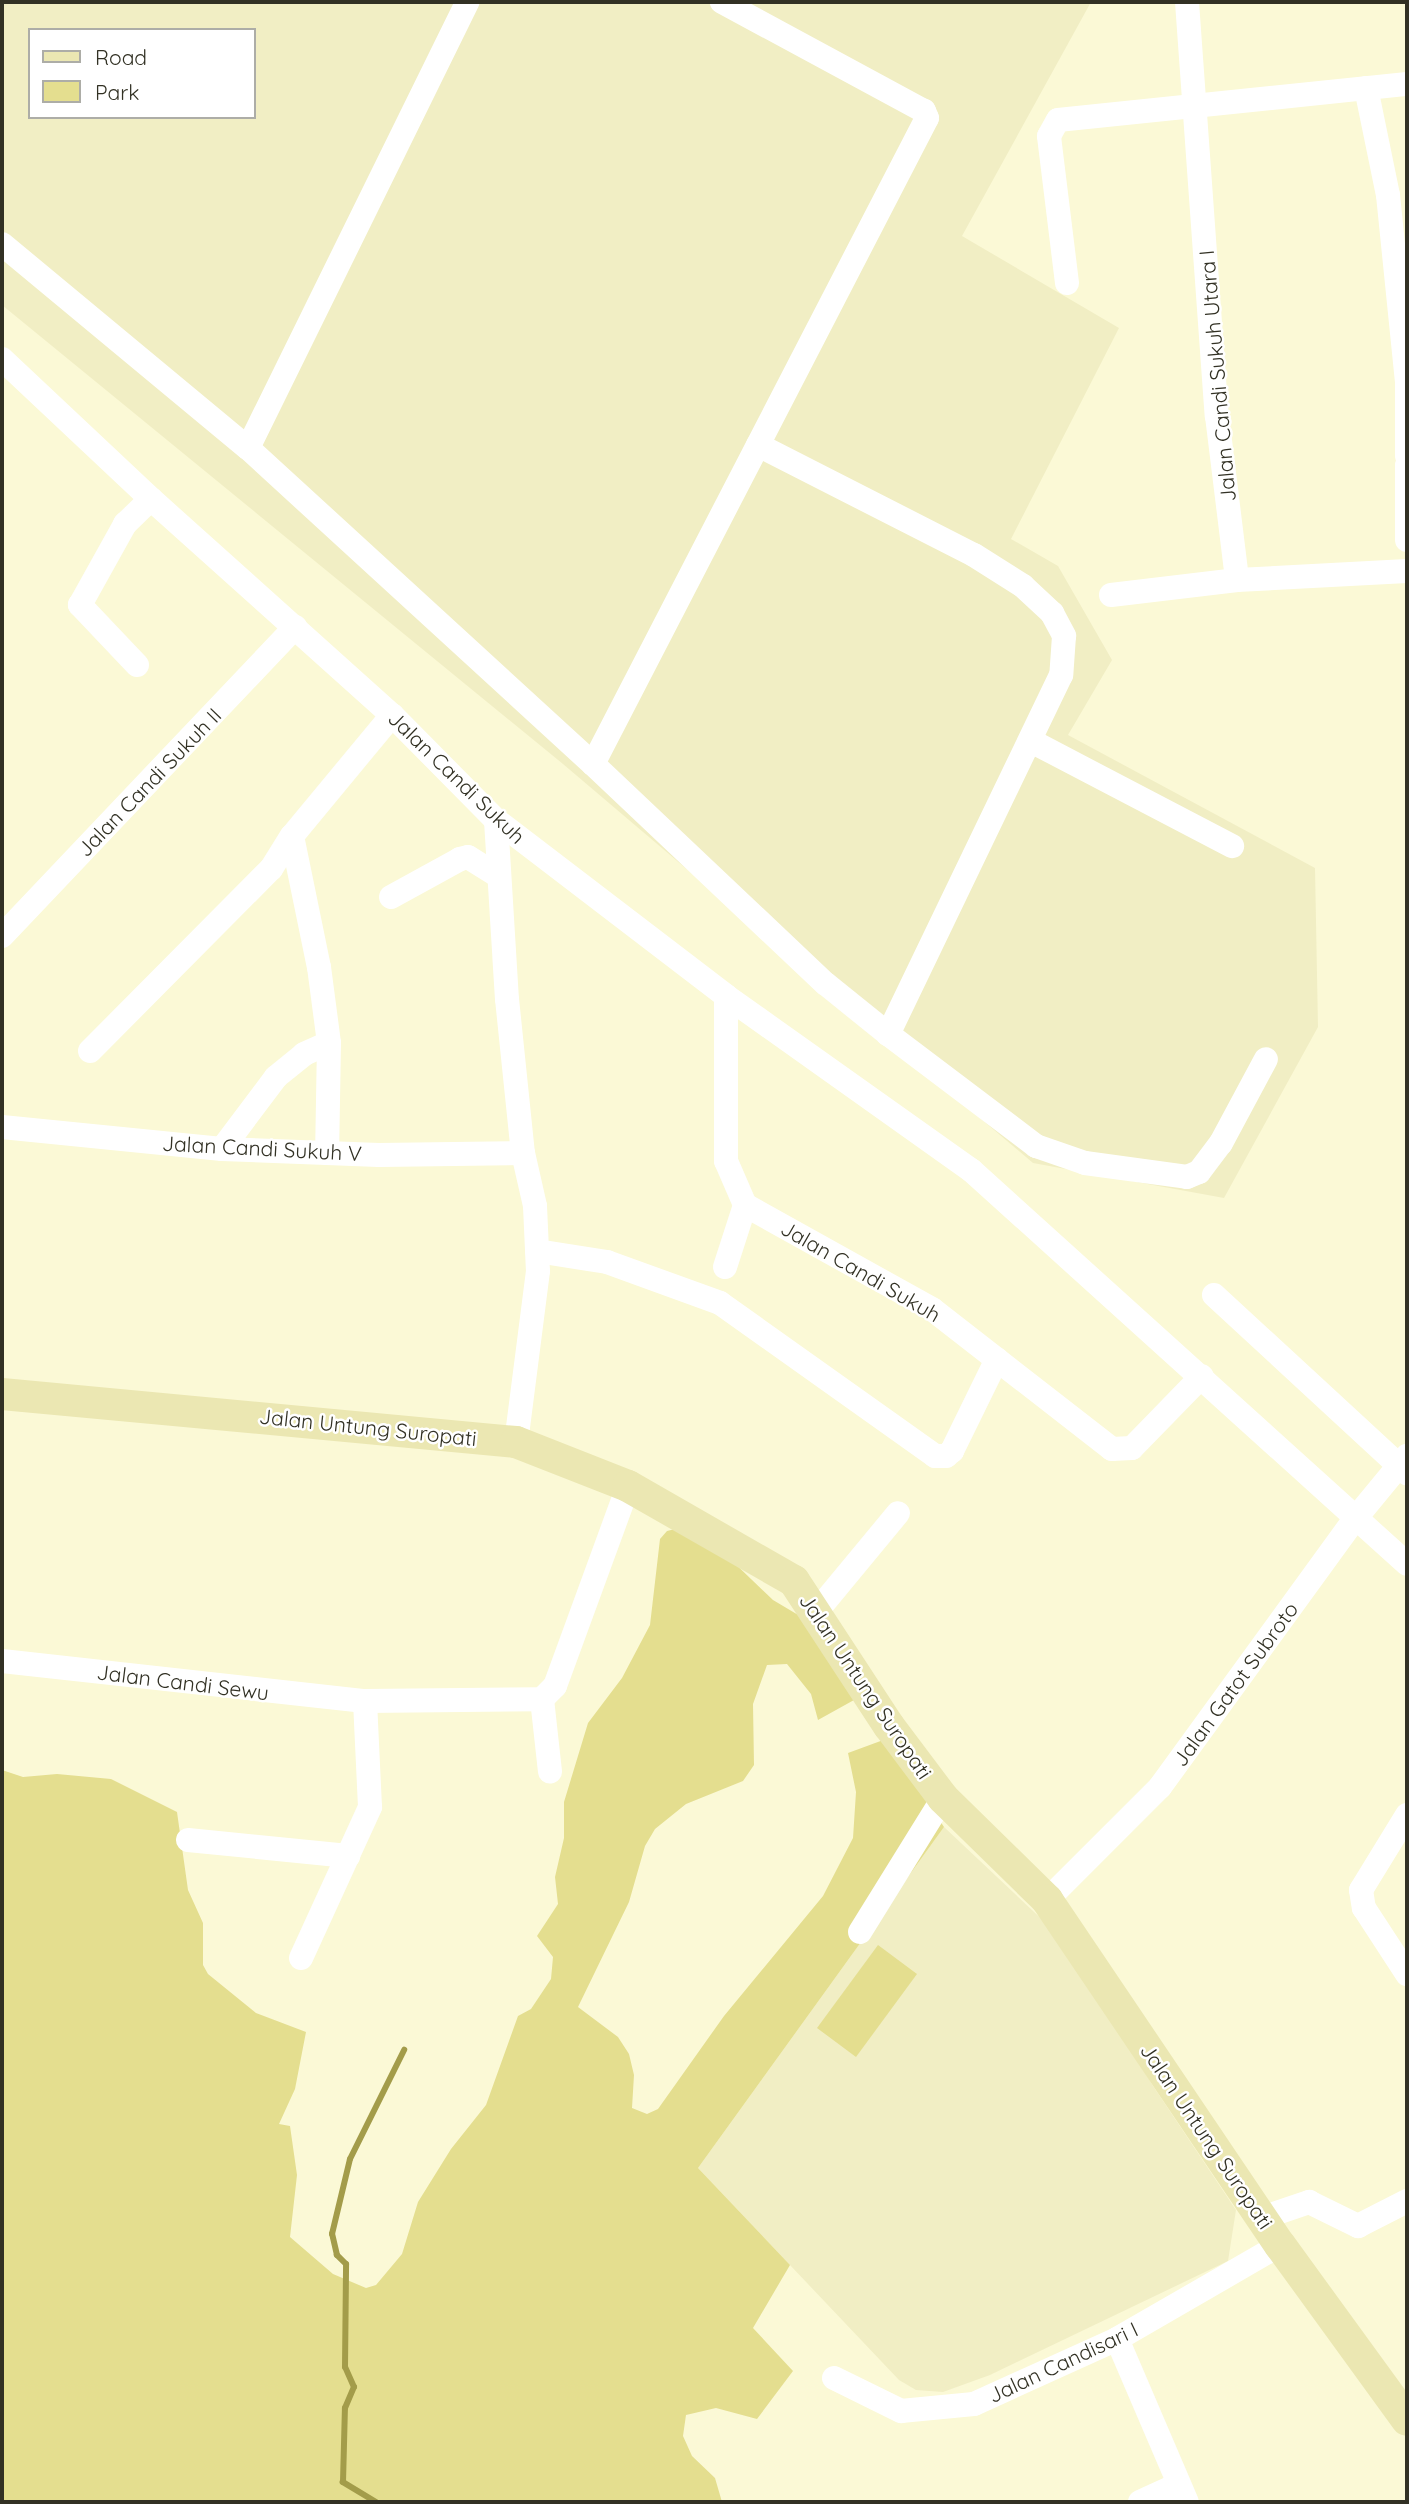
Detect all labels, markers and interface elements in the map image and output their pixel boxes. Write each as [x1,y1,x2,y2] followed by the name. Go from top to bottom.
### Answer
[28,28,256,119] legend
[95,44,147,70] text: Road
[95,79,139,105] text: Park
[1193,249,1241,503] street label: Jalan Candi Sukuh Utara I
[72,703,226,861] street label: Jalan Candi Sukuh II
[383,705,531,849] street label: Jalan Candi Sukuh
[161,1130,363,1166] street label: Jalan Candi Sukuh V
[777,1215,945,1327] street label: Jalan Candi Sukuh
[258,1403,478,1451] street label: Jalan Untung Suropati
[794,1588,938,1784] street label: Jalan Untung Suropati
[1167,1597,1303,1771] street label: Jalan Gatot Subroto
[96,1659,270,1705] street label: Jalan Candi Sewu
[1135,2038,1279,2234] street label: Jalan Untung Suropati
[984,2316,1142,2408] street label: Jalan Candisari I

